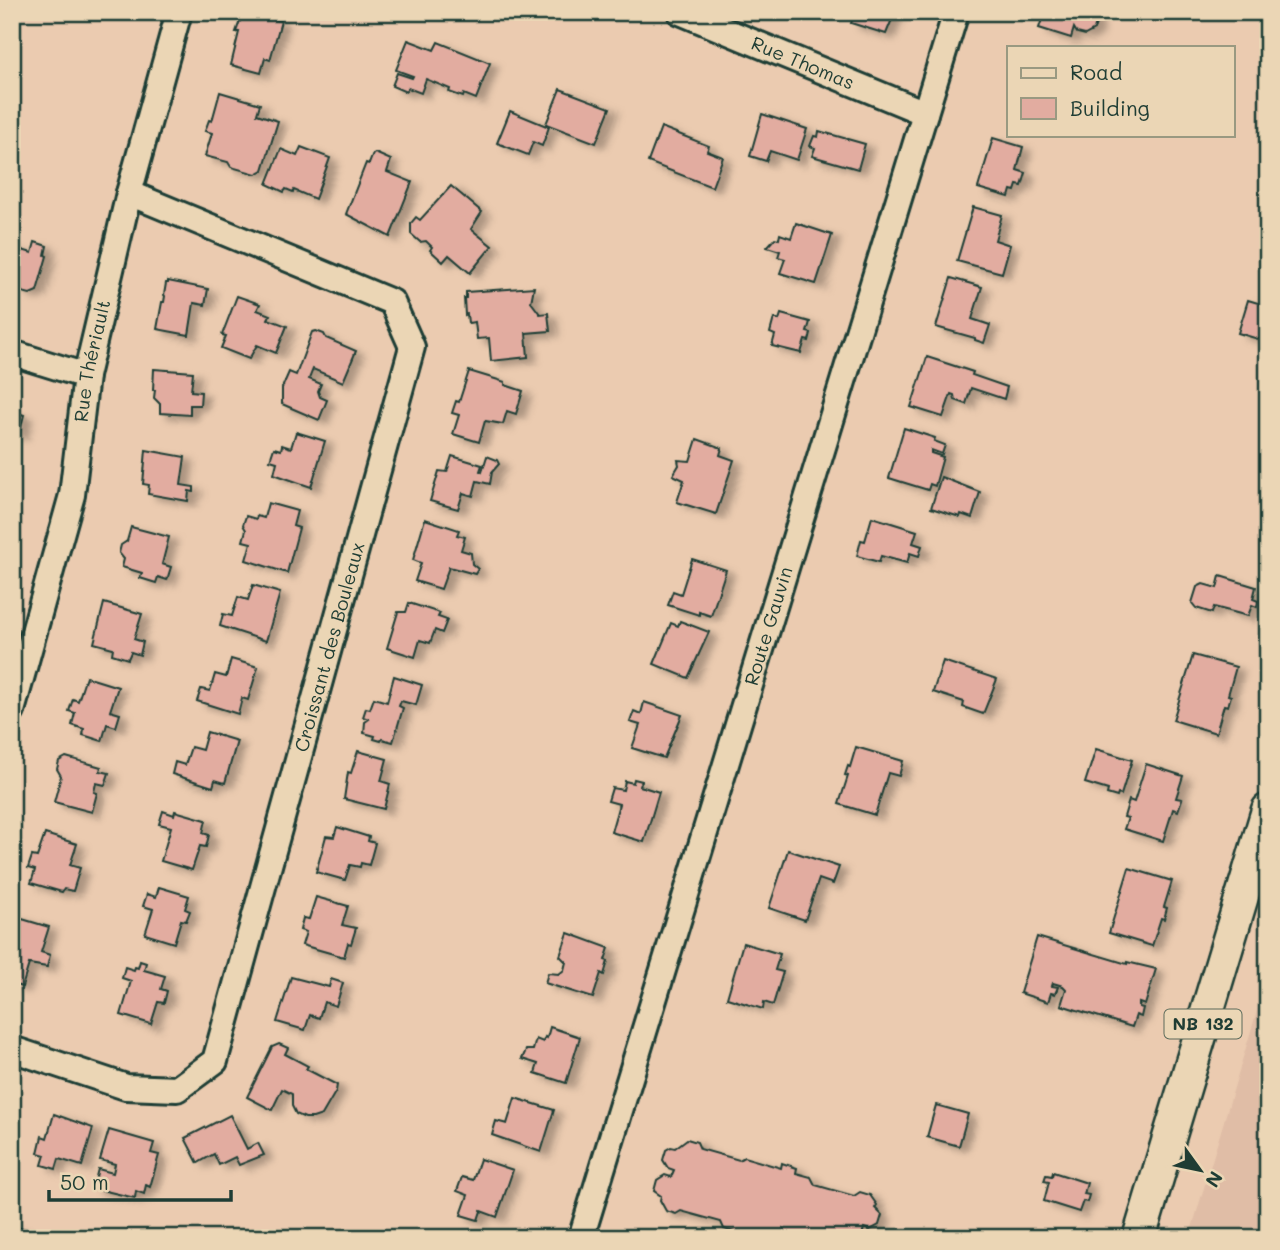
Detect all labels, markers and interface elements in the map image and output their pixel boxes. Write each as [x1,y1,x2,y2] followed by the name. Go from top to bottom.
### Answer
[748,30,858,95] street label: Rue Thomas
[1007,46,1234,136] legend
[1070,58,1122,85] text: Road
[1070,94,1150,121] text: Building
[68,297,116,423] street label: Rue Thériault
[288,539,370,754] street label: Croissant des Bouleaux
[738,563,798,688] street label: Route Gauvin
[1164,1009,1242,1038] road number: NB 132
[1164,1134,1234,1204] north arrow
[49,1159,231,1203] scale bar
[1200,1167,1229,1192] text: N
[60,1168,109,1195] text: 50 m

